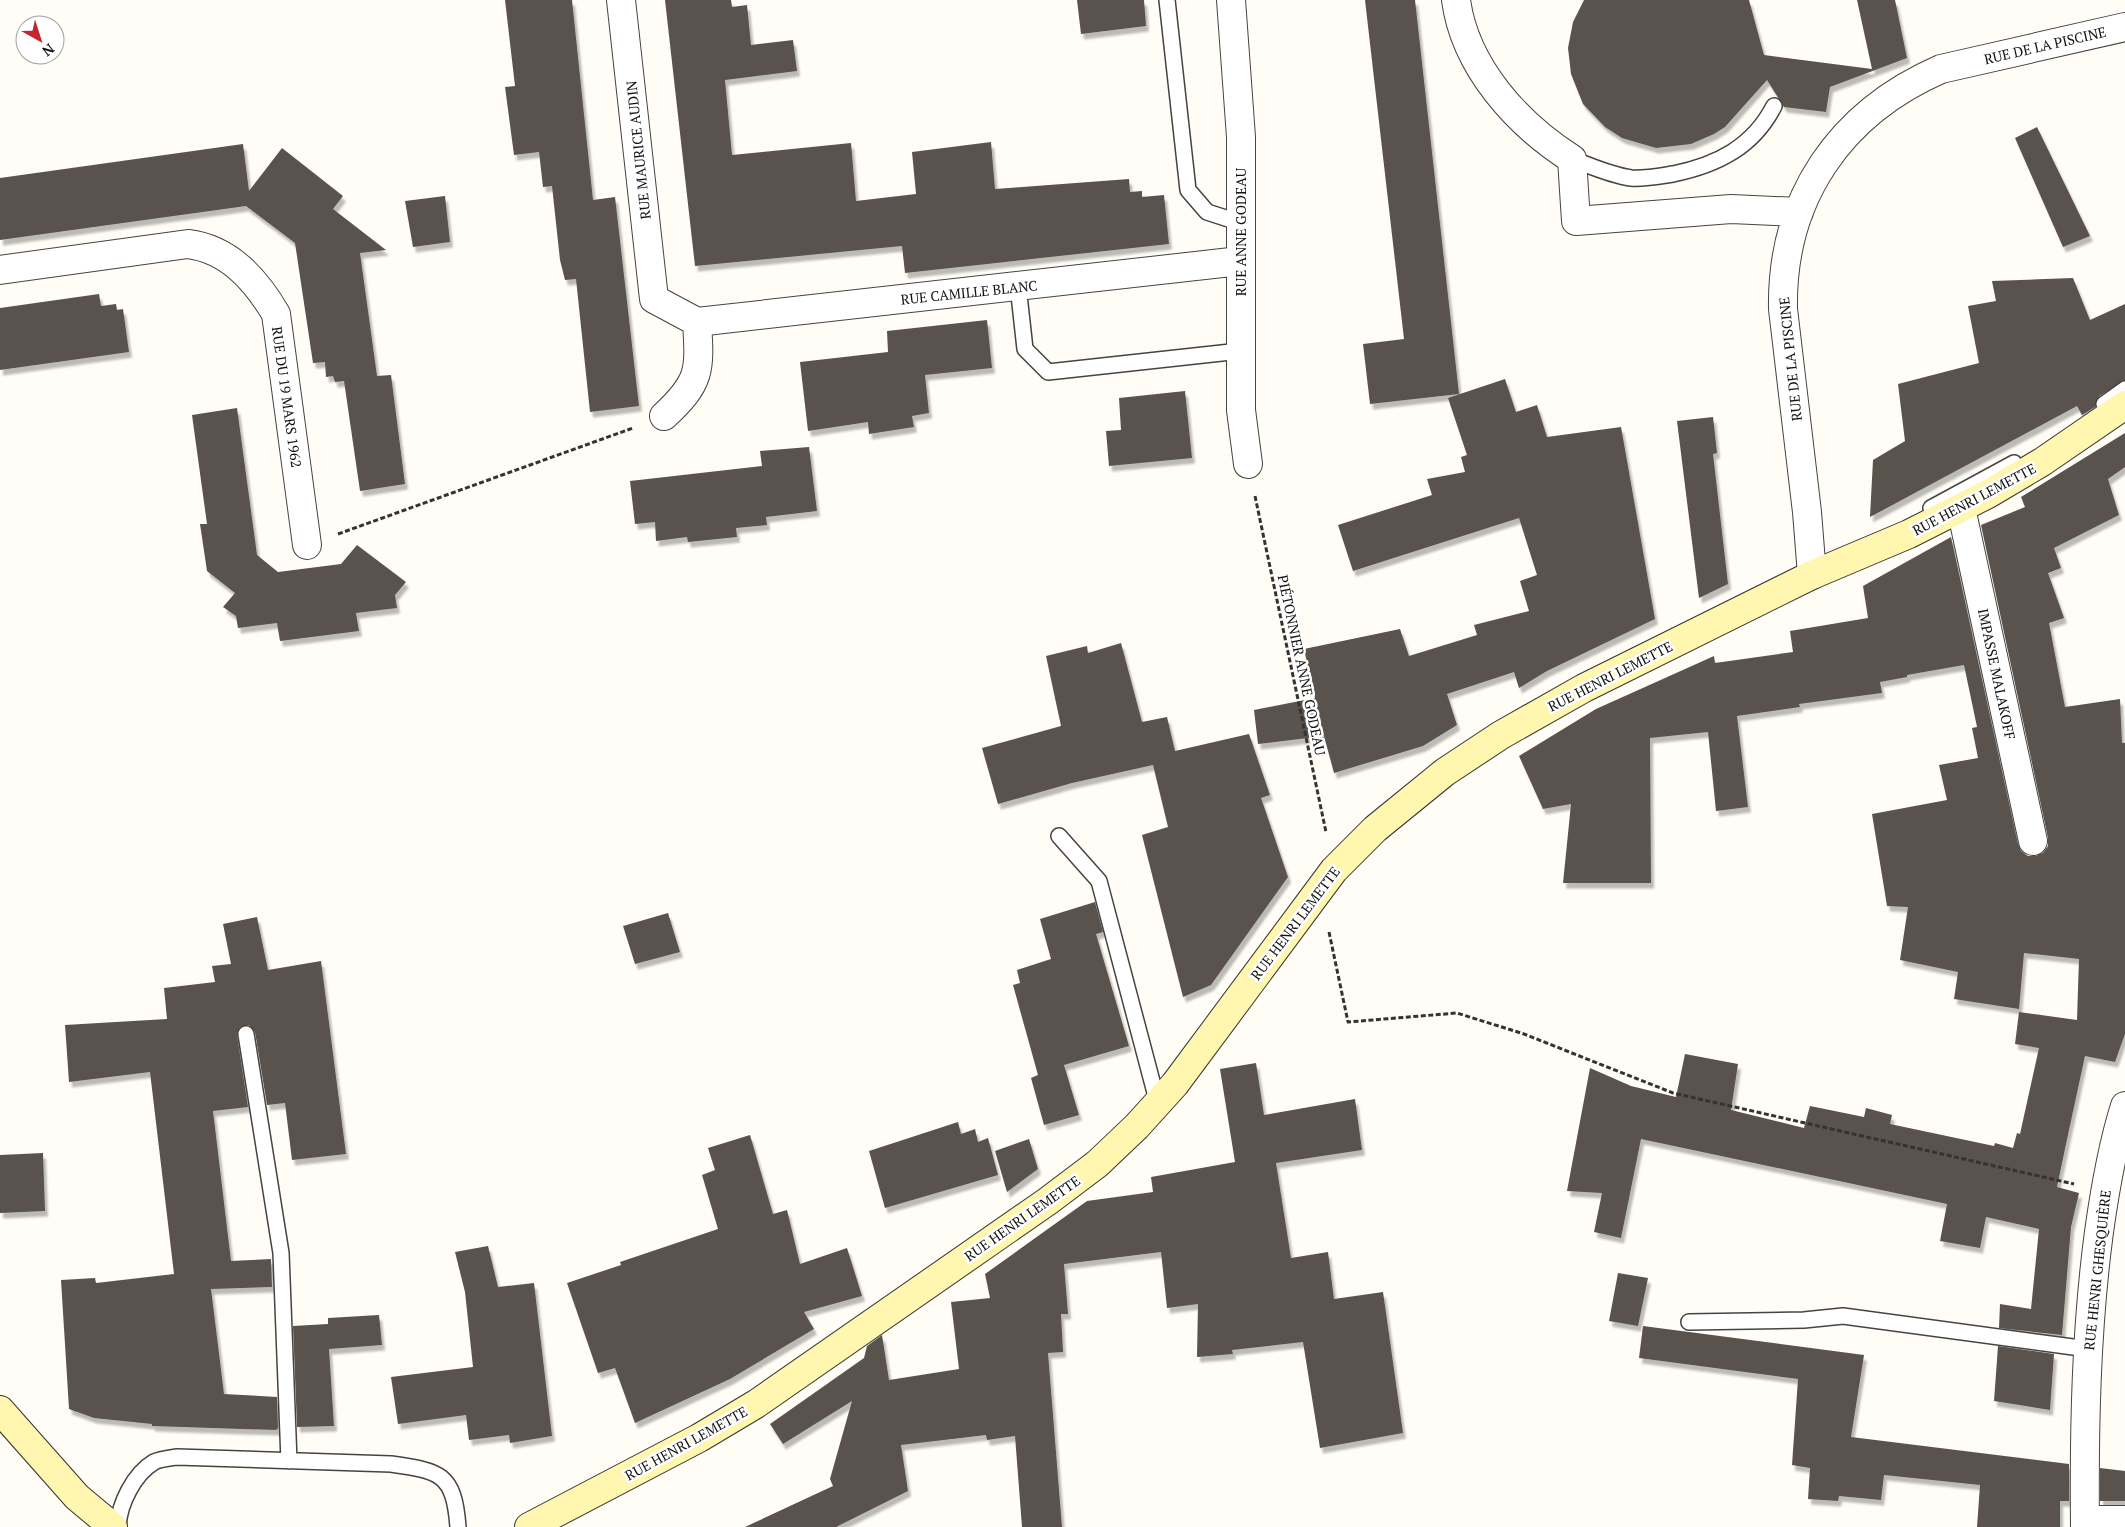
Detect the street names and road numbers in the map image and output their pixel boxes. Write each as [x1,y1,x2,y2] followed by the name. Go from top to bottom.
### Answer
[1982,22,2108,68] street label: RUE DE LA PISCINE
[621,80,655,220] street label: RUE MAURICE AUDIN
[1231,167,1250,296] street label: RUE ANNE GODEAU
[900,275,1038,309] street label: RUE CAMILLE BLANC
[1774,296,1806,422] street label: RUE DE LA PISCINE
[268,325,306,469] street label: RUE DU 19 MARS 1962
[1909,458,2039,540] street label: RUE HENRI LEMETTE
[1274,573,1331,758] street label: PIÉTONNIER ANNE GODEAU
[1974,607,2020,741] street label: IMPASSE MALAKOFF
[1545,636,1675,716] street label: RUE HENRI LEMETTE
[1246,862,1344,984] street label: RUE HENRI LEMETTE
[960,1171,1084,1265] street label: RUE HENRI LEMETTE
[2079,1189,2115,1351] street label: RUE HENRI GHESQUIÈRE
[621,1401,751,1485] street label: RUE HENRI LEMETTE

